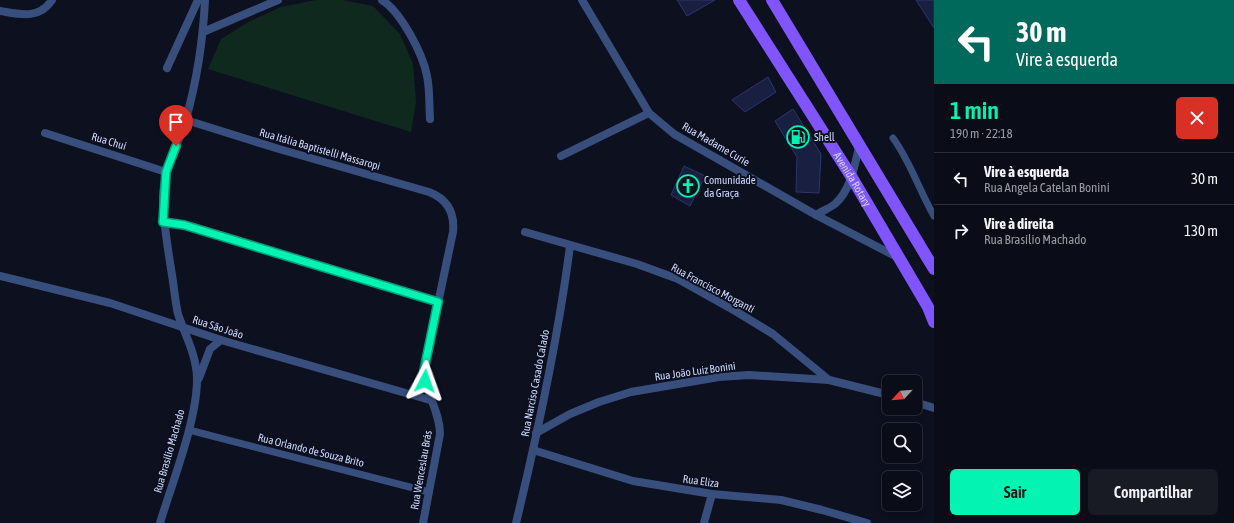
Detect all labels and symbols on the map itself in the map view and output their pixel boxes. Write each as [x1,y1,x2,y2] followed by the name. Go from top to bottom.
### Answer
[159,105,193,146] pin
[680,120,752,168] street label: Rua Madame Curie
[785,124,811,150] fuel station icon: Shell
[258,126,382,172] street label: Rua Itália Baptistelli Massaropi
[90,130,128,152] street label: Rua Chuí
[814,131,835,143] place label: Shell
[831,150,874,209] street label: Avenida Rotary
[675,173,701,199] church icon: Comunidade da Graça
[704,174,756,199] place label: Comunidade da Graça
[669,261,757,315] street label: Rua Francisco Morganti
[191,313,245,341] street label: Rua São João
[519,328,551,438] street label: Rua Narciso Casado Calado
[654,359,736,383] street label: Rua João Luiz Bonini
[404,360,446,402] position arrow
[882,375,922,415] north arrow
[151,408,187,494] street label: Rua Brasílio Machado
[408,429,434,511] street label: Rua Wenceslau Brás
[257,431,365,469] street label: Rua Orlando de Souza Brito
[682,473,720,489] street label: Rua Eliza

